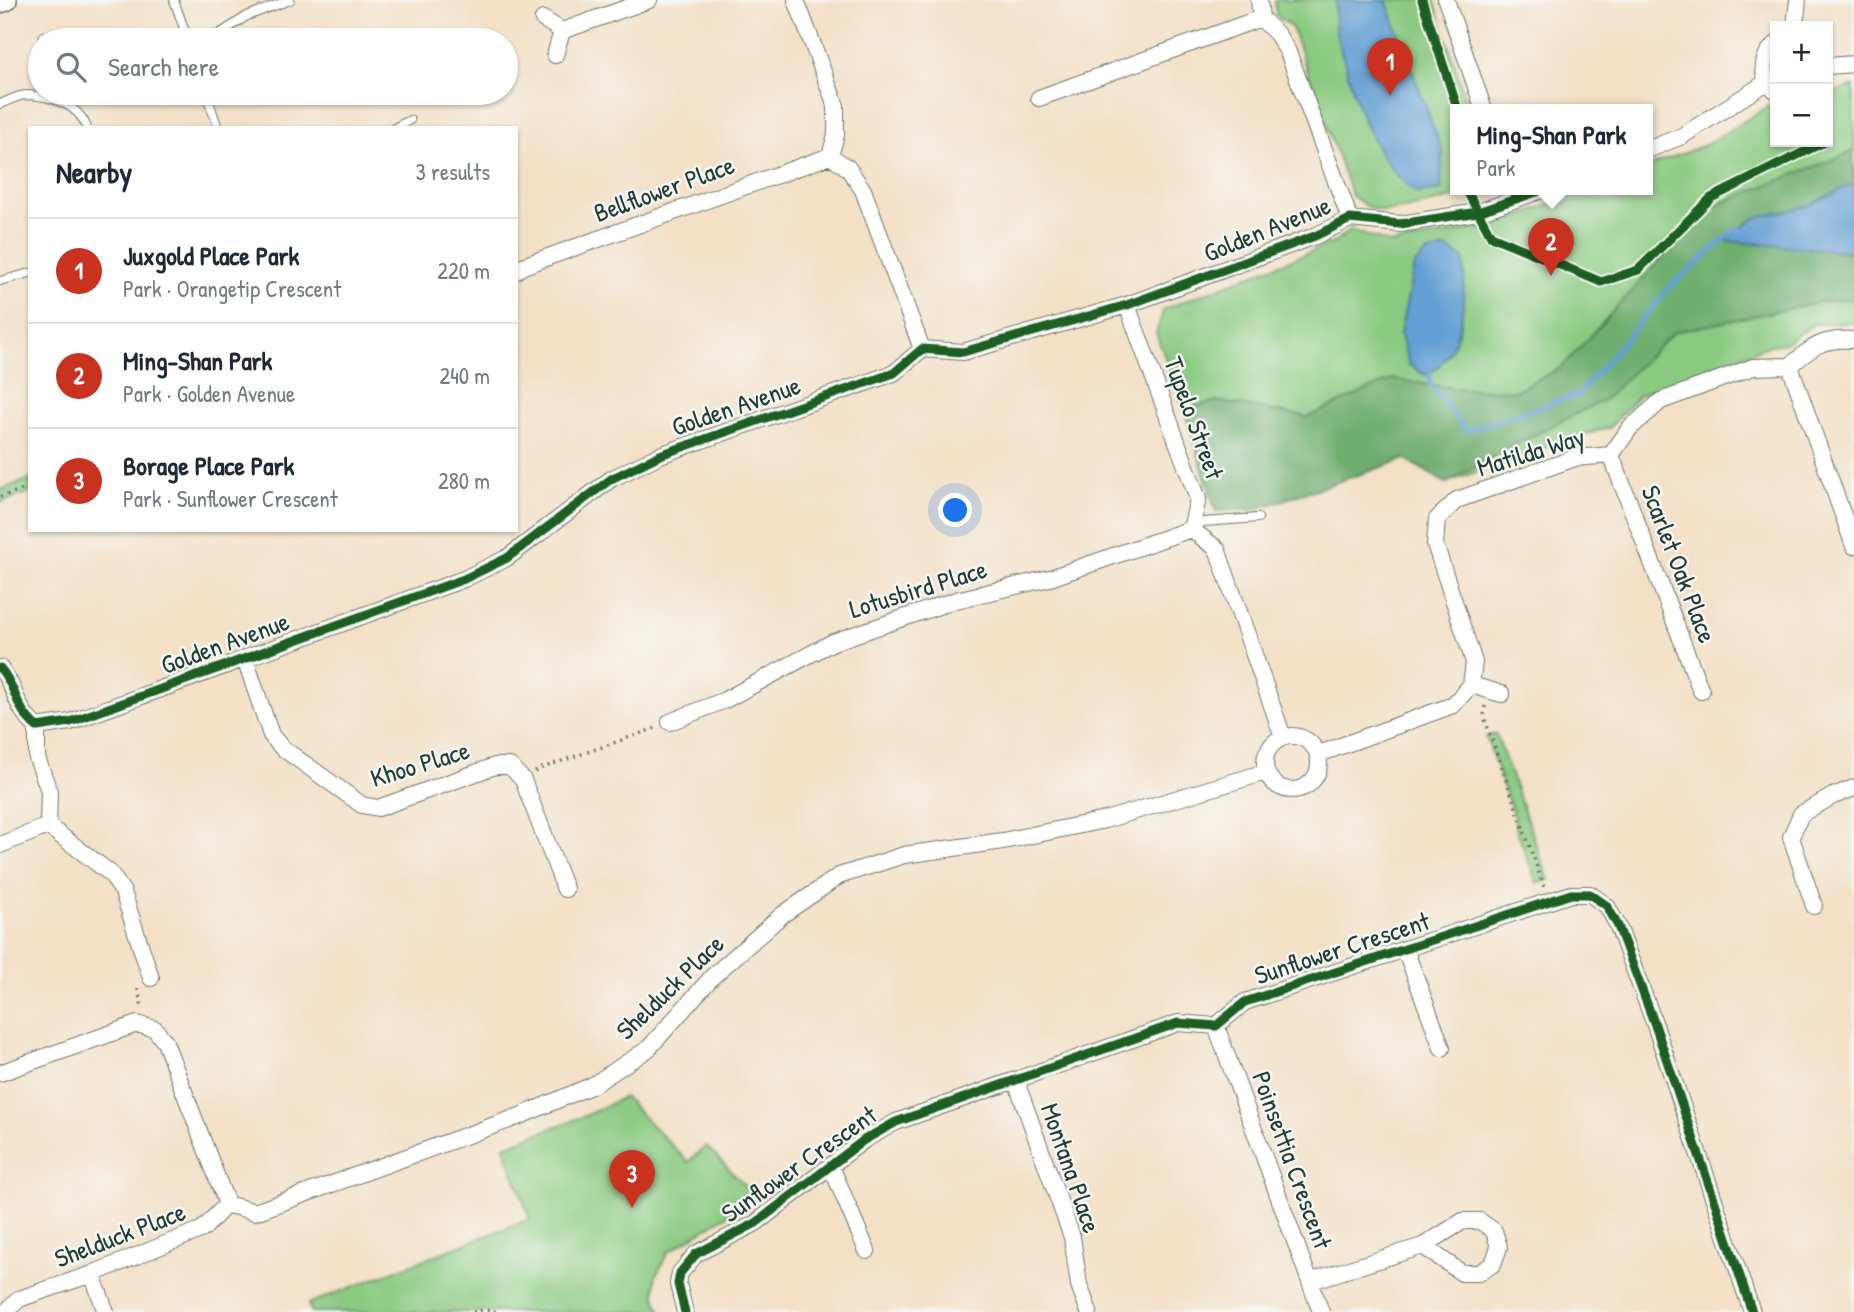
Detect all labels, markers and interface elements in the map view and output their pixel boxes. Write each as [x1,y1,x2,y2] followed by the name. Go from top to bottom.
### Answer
[1770,21,1833,147] map controls
[1770,21,1833,84] button: +
[28,28,518,105] search box
[1367,38,1413,96] pin: 1
[52,48,90,86] icon: search
[108,49,219,84] text: Search here
[1770,84,1833,147] button: −
[1450,104,1653,195] popup
[1477,117,1626,152] text: Ming-Shan Park
[589,147,739,230] street label: Bellflower Place
[56,152,132,192] text: Nearby
[1477,152,1515,183] text: Park
[415,156,490,187] text: 3 results
[1198,187,1336,270] street label: Golden Avenue
[1528,218,1574,276] pin: 2
[123,238,299,273] text: Juxgold Place Park
[75,255,83,286] text: 1
[437,255,490,286] text: 220 m
[123,273,341,304] text: Park · Orangetip Crescent
[123,343,272,378] text: Ming-Shan Park
[1156,352,1233,485] street label: Tupelo Street
[74,360,84,391] text: 2
[439,360,490,391] text: 240 m
[667,367,805,444] street label: Golden Avenue
[123,378,295,409] text: Park · Golden Avenue
[1473,419,1589,484] street label: Matilda Way
[123,448,294,483] text: Borage Place Park
[74,465,84,496] text: 3
[438,465,490,496] text: 280 m
[1633,480,1726,648] street label: Scarlet Oak Place
[123,483,338,514] text: Park · Sunflower Crescent
[938,493,972,527] your location
[845,551,991,626] street label: Lotusbird Place
[156,603,294,682] street label: Golden Avenue
[366,732,474,795] street label: Khoo Place
[1250,902,1435,992] street label: Sunflower Crescent
[608,926,731,1047] street label: Shelduck Place
[1244,1066,1341,1254] street label: Poinsettia Crescent
[714,1096,884,1230] street label: Sunflower Crescent
[1033,1098,1110,1237] street label: Montana Place
[609,1150,655,1208] pin: 3
[49,1194,190,1276] street label: Shelduck Place

